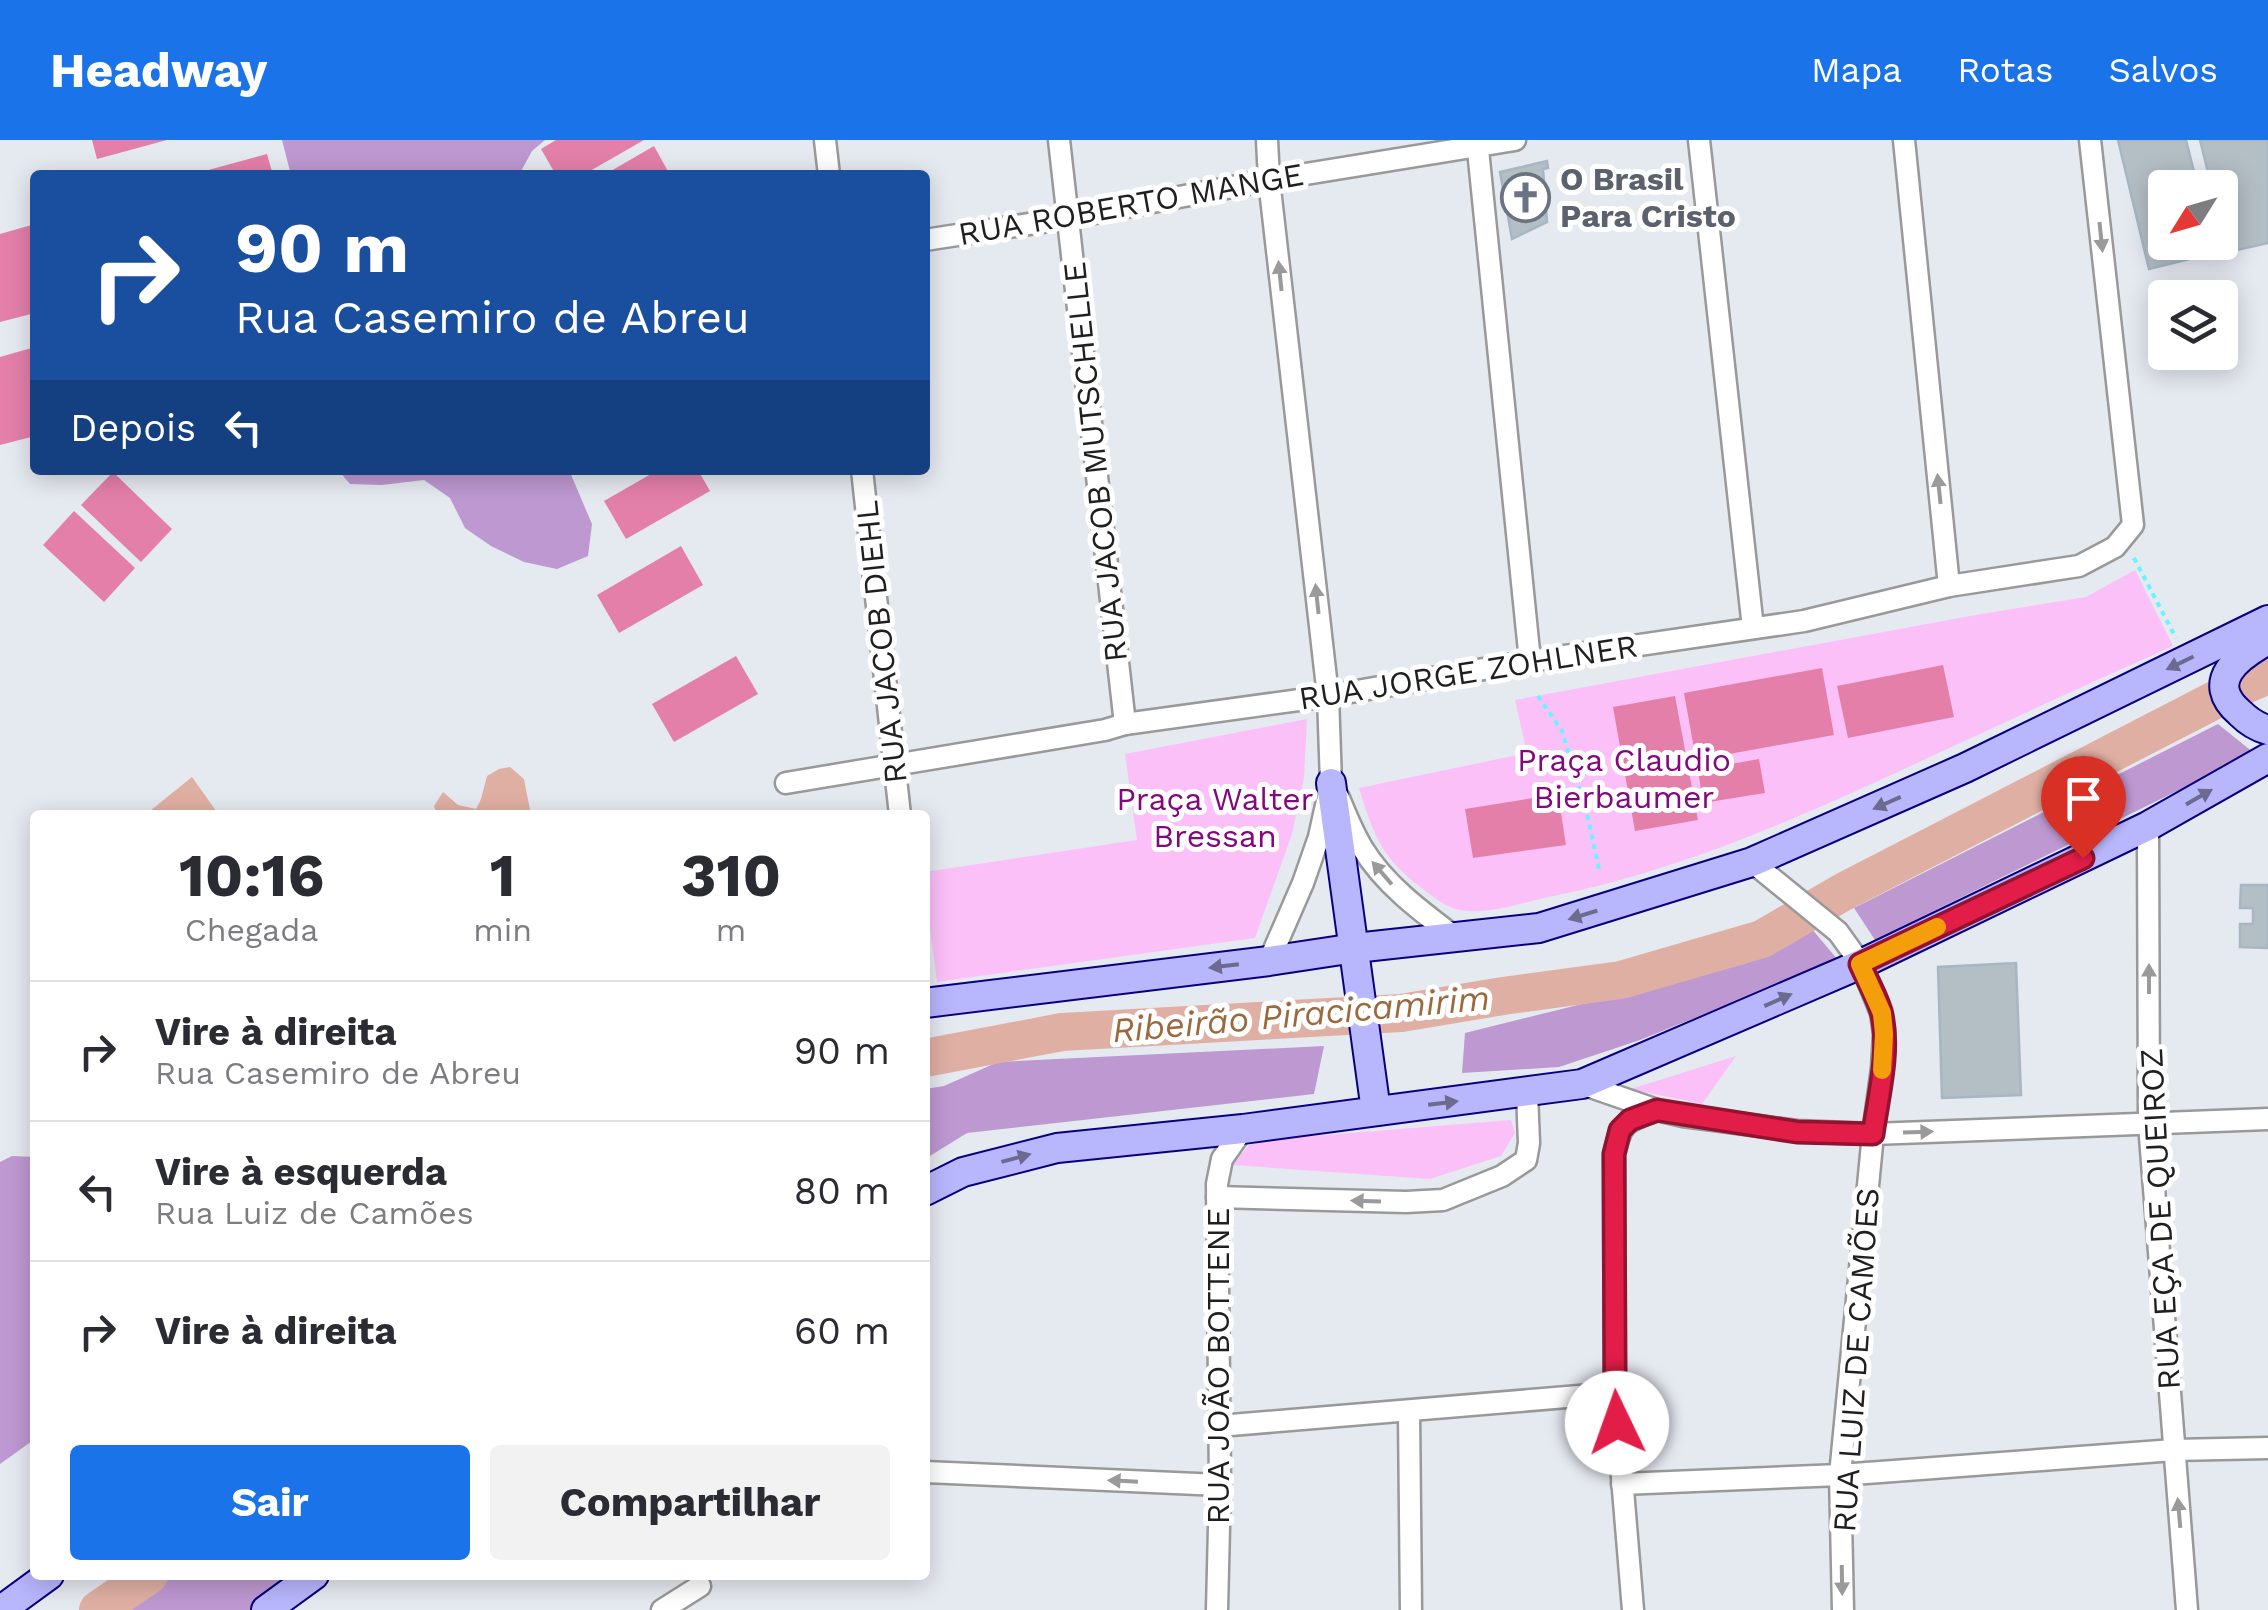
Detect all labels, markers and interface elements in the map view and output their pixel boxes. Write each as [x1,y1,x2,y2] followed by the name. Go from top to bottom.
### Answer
[50,42,267,99] text: Headway
[1811,49,1902,91] text: Mapa
[1957,49,2053,91] text: Rotas
[2108,49,2218,91] text: Salvos
[955,155,1307,253] street label: RUA ROBERTO MANGE
[1560,160,1736,235] place label: O Brasil Para Cristo
[2148,170,2238,260] north arrow
[2148,170,2238,370] map controls
[1499,171,1551,223] church icon: O Brasil Para Cristo
[235,207,409,289] text: 90 m
[70,210,200,340] icon: right
[2093,221,2109,253] one-way arrow
[1272,259,1288,291] one-way arrow
[1055,260,1135,664] street label: RUA JACOB MUTSCHELLE
[2148,280,2238,370] button: layers
[235,291,750,344] text: Rua Casemiro de Abreu
[216,400,271,455] icon: left
[70,406,196,450] text: Depois
[1931,472,1947,504] one-way arrow
[847,499,915,785] street label: RUA JACOB DIEHL
[1309,582,1325,614] one-way arrow
[1296,626,1640,718] street label: RUA JORGE ZOHLNER
[2166,654,2195,671] one-way arrow
[1517,741,1731,816] park label: Praça Claudio Bierbaumer
[2041,756,2126,859] pin
[2056,771,2111,826] icon: arrive
[1116,780,1314,855] park label: Praça Walter Bressan
[2185,789,2213,807] one-way arrow
[1872,795,1902,811] one-way arrow
[179,840,324,911] text: 10:16
[490,840,516,911] text: 1
[681,840,781,911] text: 310
[1372,861,1394,886] one-way arrow
[1567,908,1597,923] one-way arrow
[185,911,318,949] text: Chegada
[473,911,532,949] text: min
[716,911,746,949] text: m
[1208,958,1239,974] one-way arrow
[2141,963,2157,995] one-way arrow
[1110,977,1492,1051] water label: Ribeirão Piracicamirim
[1763,992,1793,1008] one-way arrow
[155,1010,396,1054] text: Vire à direita
[70,1024,125,1079] icon: right
[794,1029,890,1073] text: 90 m
[2132,1047,2188,1391] street label: RUA EÇA DE QUEIROZ
[155,1054,521,1092] text: Rua Casemiro de Abreu
[1427,1095,1459,1111] one-way arrow
[1903,1124,1935,1140] one-way arrow
[155,1150,447,1194] text: Vire à esquerda
[1001,1150,1032,1166] one-way arrow
[70,1164,125,1219] icon: left
[794,1169,890,1213] text: 80 m
[1825,1186,1887,1534] street label: RUA LUIZ DE CAMÕES
[1349,1193,1381,1209] one-way arrow
[155,1194,474,1232] text: Rua Luiz de Camões
[1199,1208,1237,1524] street label: RUA JOÃO BOTTENE
[70,1304,125,1359] icon: right
[155,1309,396,1353] text: Vire à direita
[794,1309,890,1353] text: 60 m
[1565,1371,1669,1475] position arrow
[70,1445,470,1560] button: Sair
[490,1445,890,1560] button: Compartilhar
[1106,1473,1138,1489] one-way arrow
[2171,1496,2187,1528] one-way arrow
[1834,1564,1850,1596] one-way arrow

